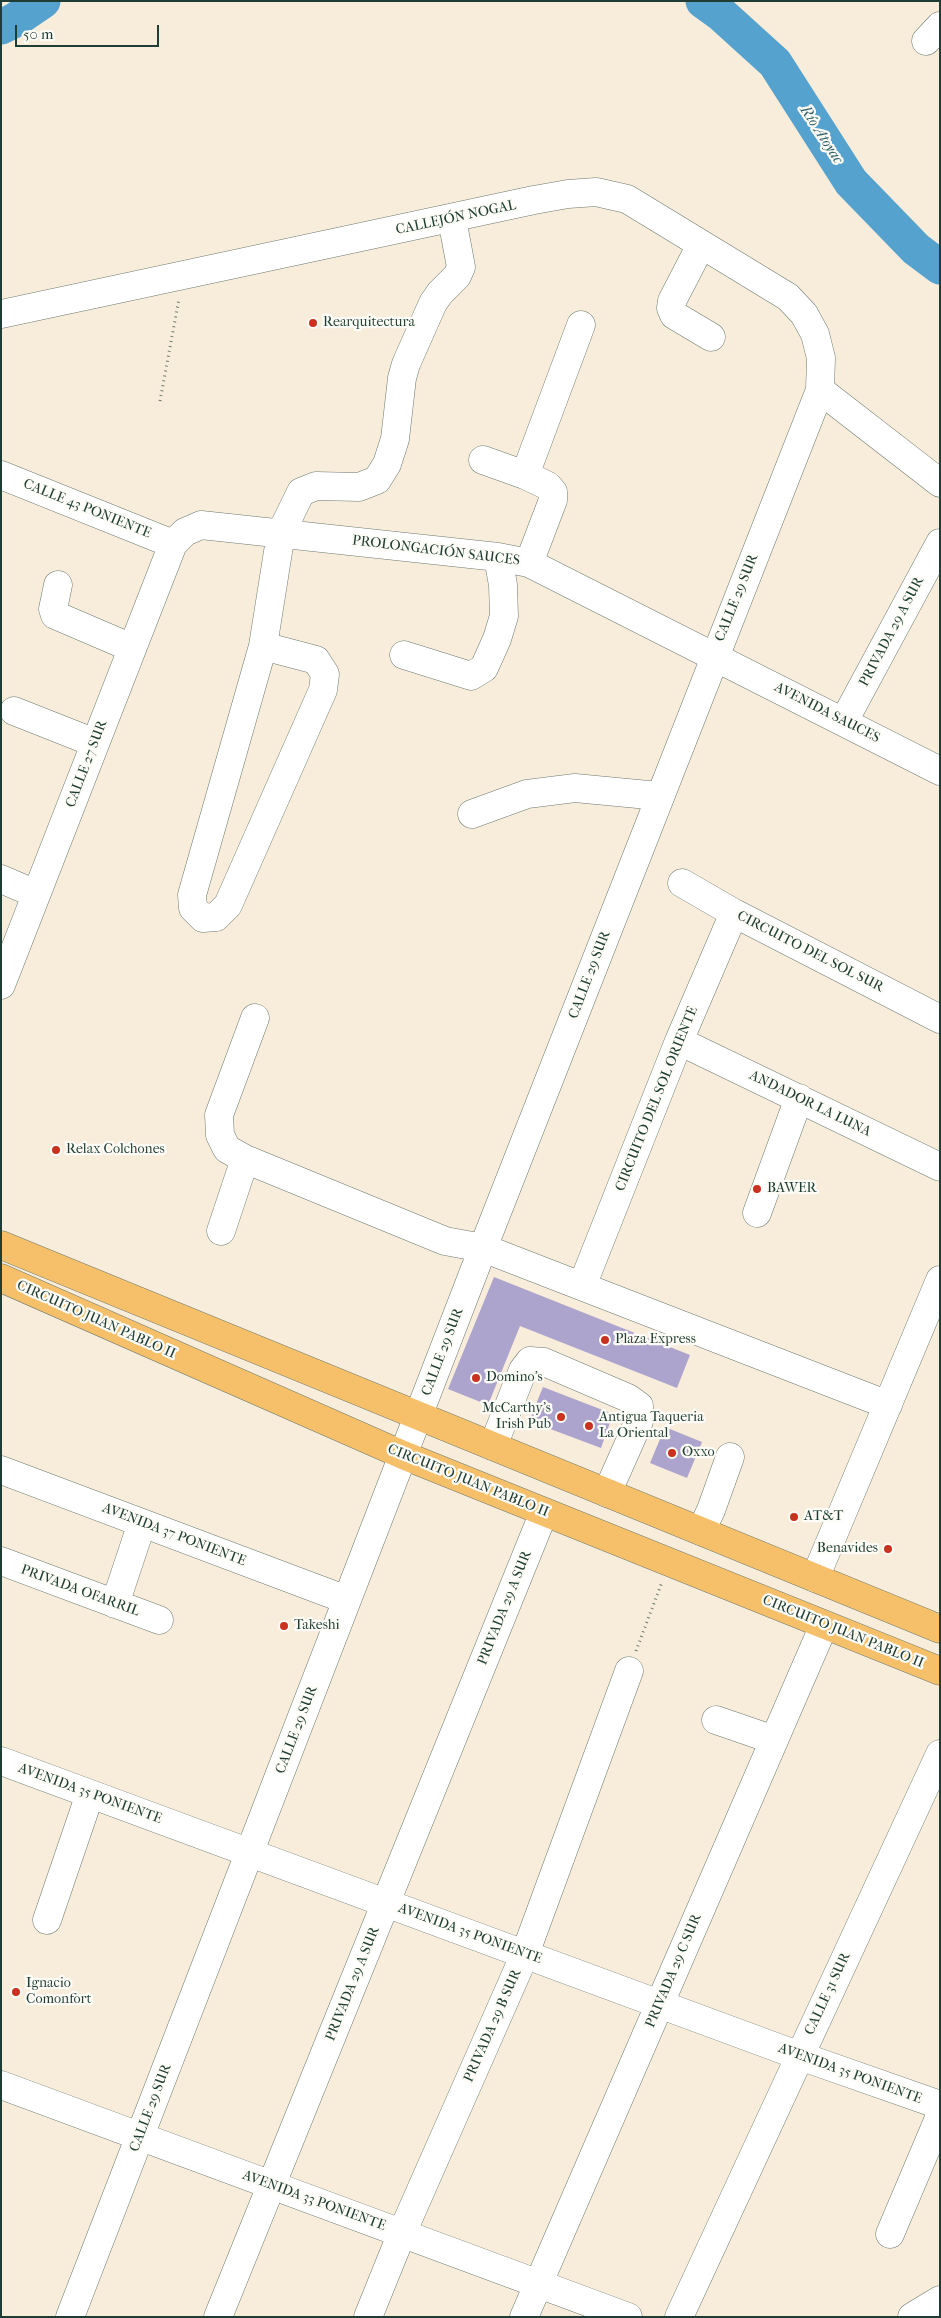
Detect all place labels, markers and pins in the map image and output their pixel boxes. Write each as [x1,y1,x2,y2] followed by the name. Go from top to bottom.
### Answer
[323,315,415,331] place label: Rearquitectura
[307,317,319,329] marker: Rearquitectura
[66,1142,165,1158] place label: Relax Colchones
[50,1144,62,1156] marker: Relax Colchones
[767,1181,817,1197] place label: BAWER
[751,1183,763,1195] marker: BAWER
[615,1332,696,1348] place label: Plaza Express
[599,1334,611,1346] marker: Plaza Express
[486,1370,543,1386] place label: Domino's
[470,1372,482,1384] marker: Domino's
[482,1401,551,1434] place label: McCarthy's Irish Pub
[599,1410,704,1442] place label: Antigua Taqueria La Oriental
[555,1411,567,1423] marker: McCarthy's Irish Pub
[583,1420,595,1432] marker: Antigua Taqueria La Oriental
[682,1445,715,1461] place label: Oxxo
[666,1447,678,1459] marker: Oxxo
[804,1509,843,1525] place label: AT&T
[788,1511,800,1523] marker: AT&T
[817,1541,878,1557] place label: Benavides
[882,1543,894,1555] marker: Benavides
[294,1618,340,1634] place label: Takeshi
[278,1620,290,1632] marker: Takeshi
[26,1976,92,2008] place label: Ignacio Comonfort
[10,1986,22,1998] marker: Ignacio Comonfort

